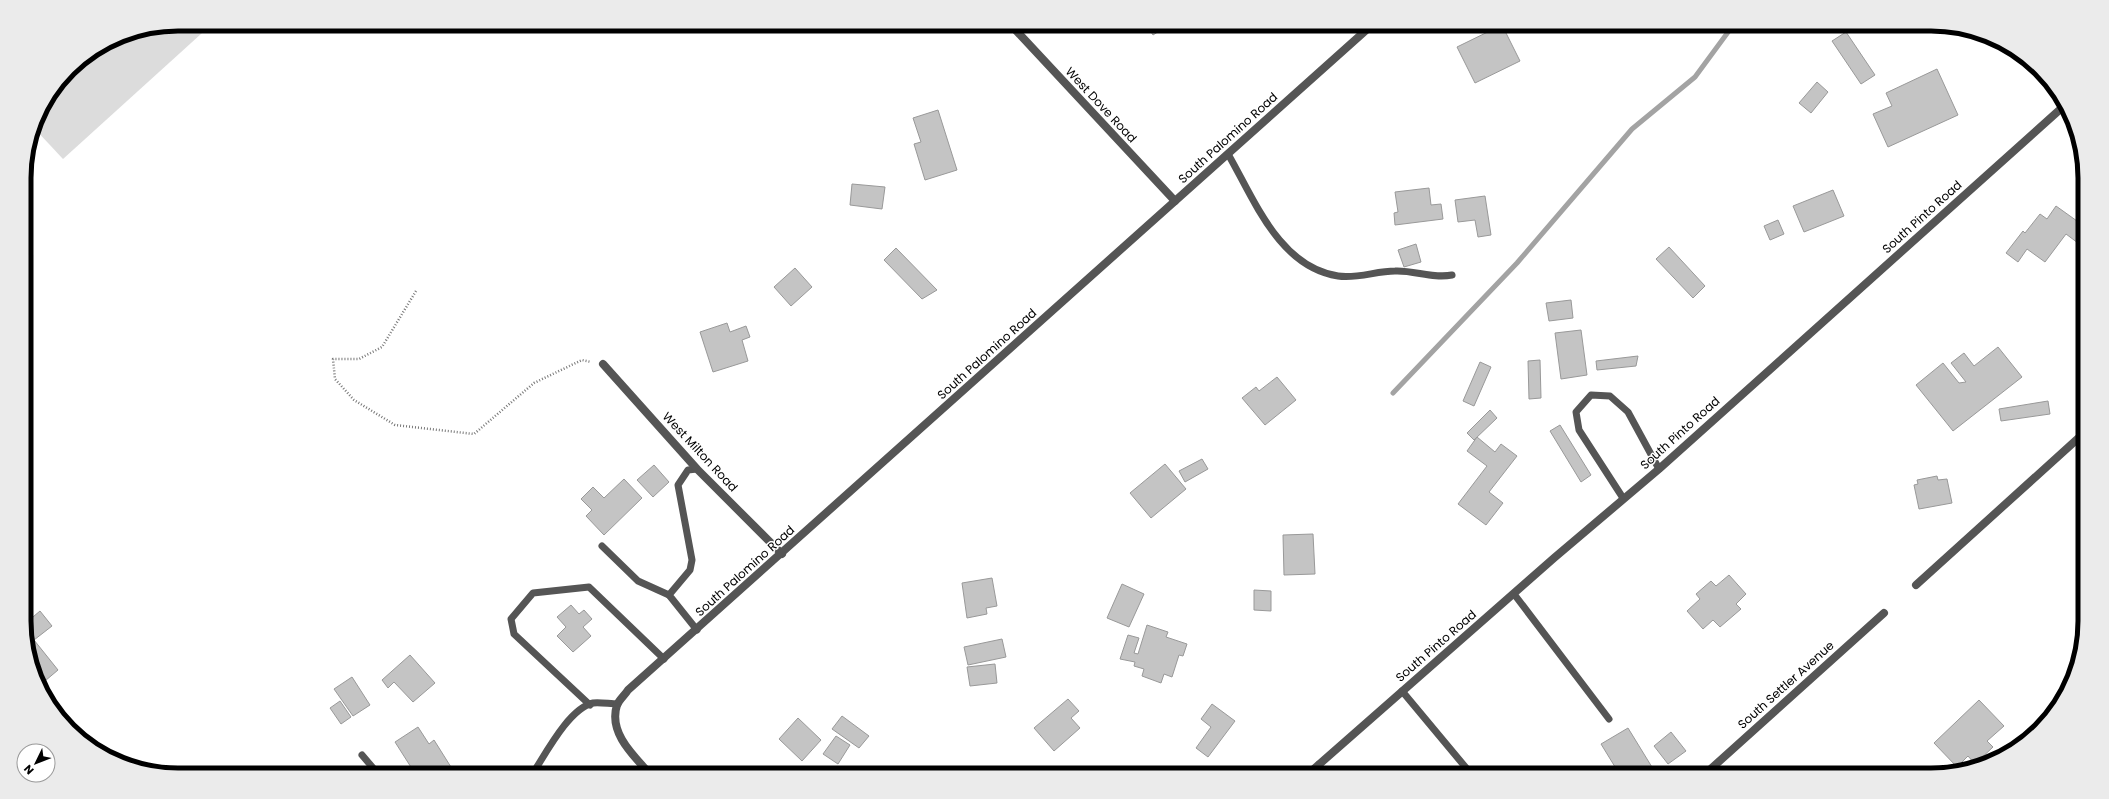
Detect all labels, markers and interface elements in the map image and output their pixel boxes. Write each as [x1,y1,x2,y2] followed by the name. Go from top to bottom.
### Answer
[1062,63,1141,146] street label: West Dove Road
[1174,88,1281,187] street label: South Palomino Road
[1878,176,1965,257] street label: South Pinto Road
[933,304,1040,403] street label: South Palomino Road
[1636,392,1723,473] street label: South Pinto Road
[659,408,742,495] street label: West Milton Road
[691,521,798,620] street label: South Palomino Road
[1392,606,1480,685] street label: South Pinto Road
[1734,637,1837,732] street label: South Settler Avenue
[16,743,56,783] north arrow
[20,761,37,778] text: N

